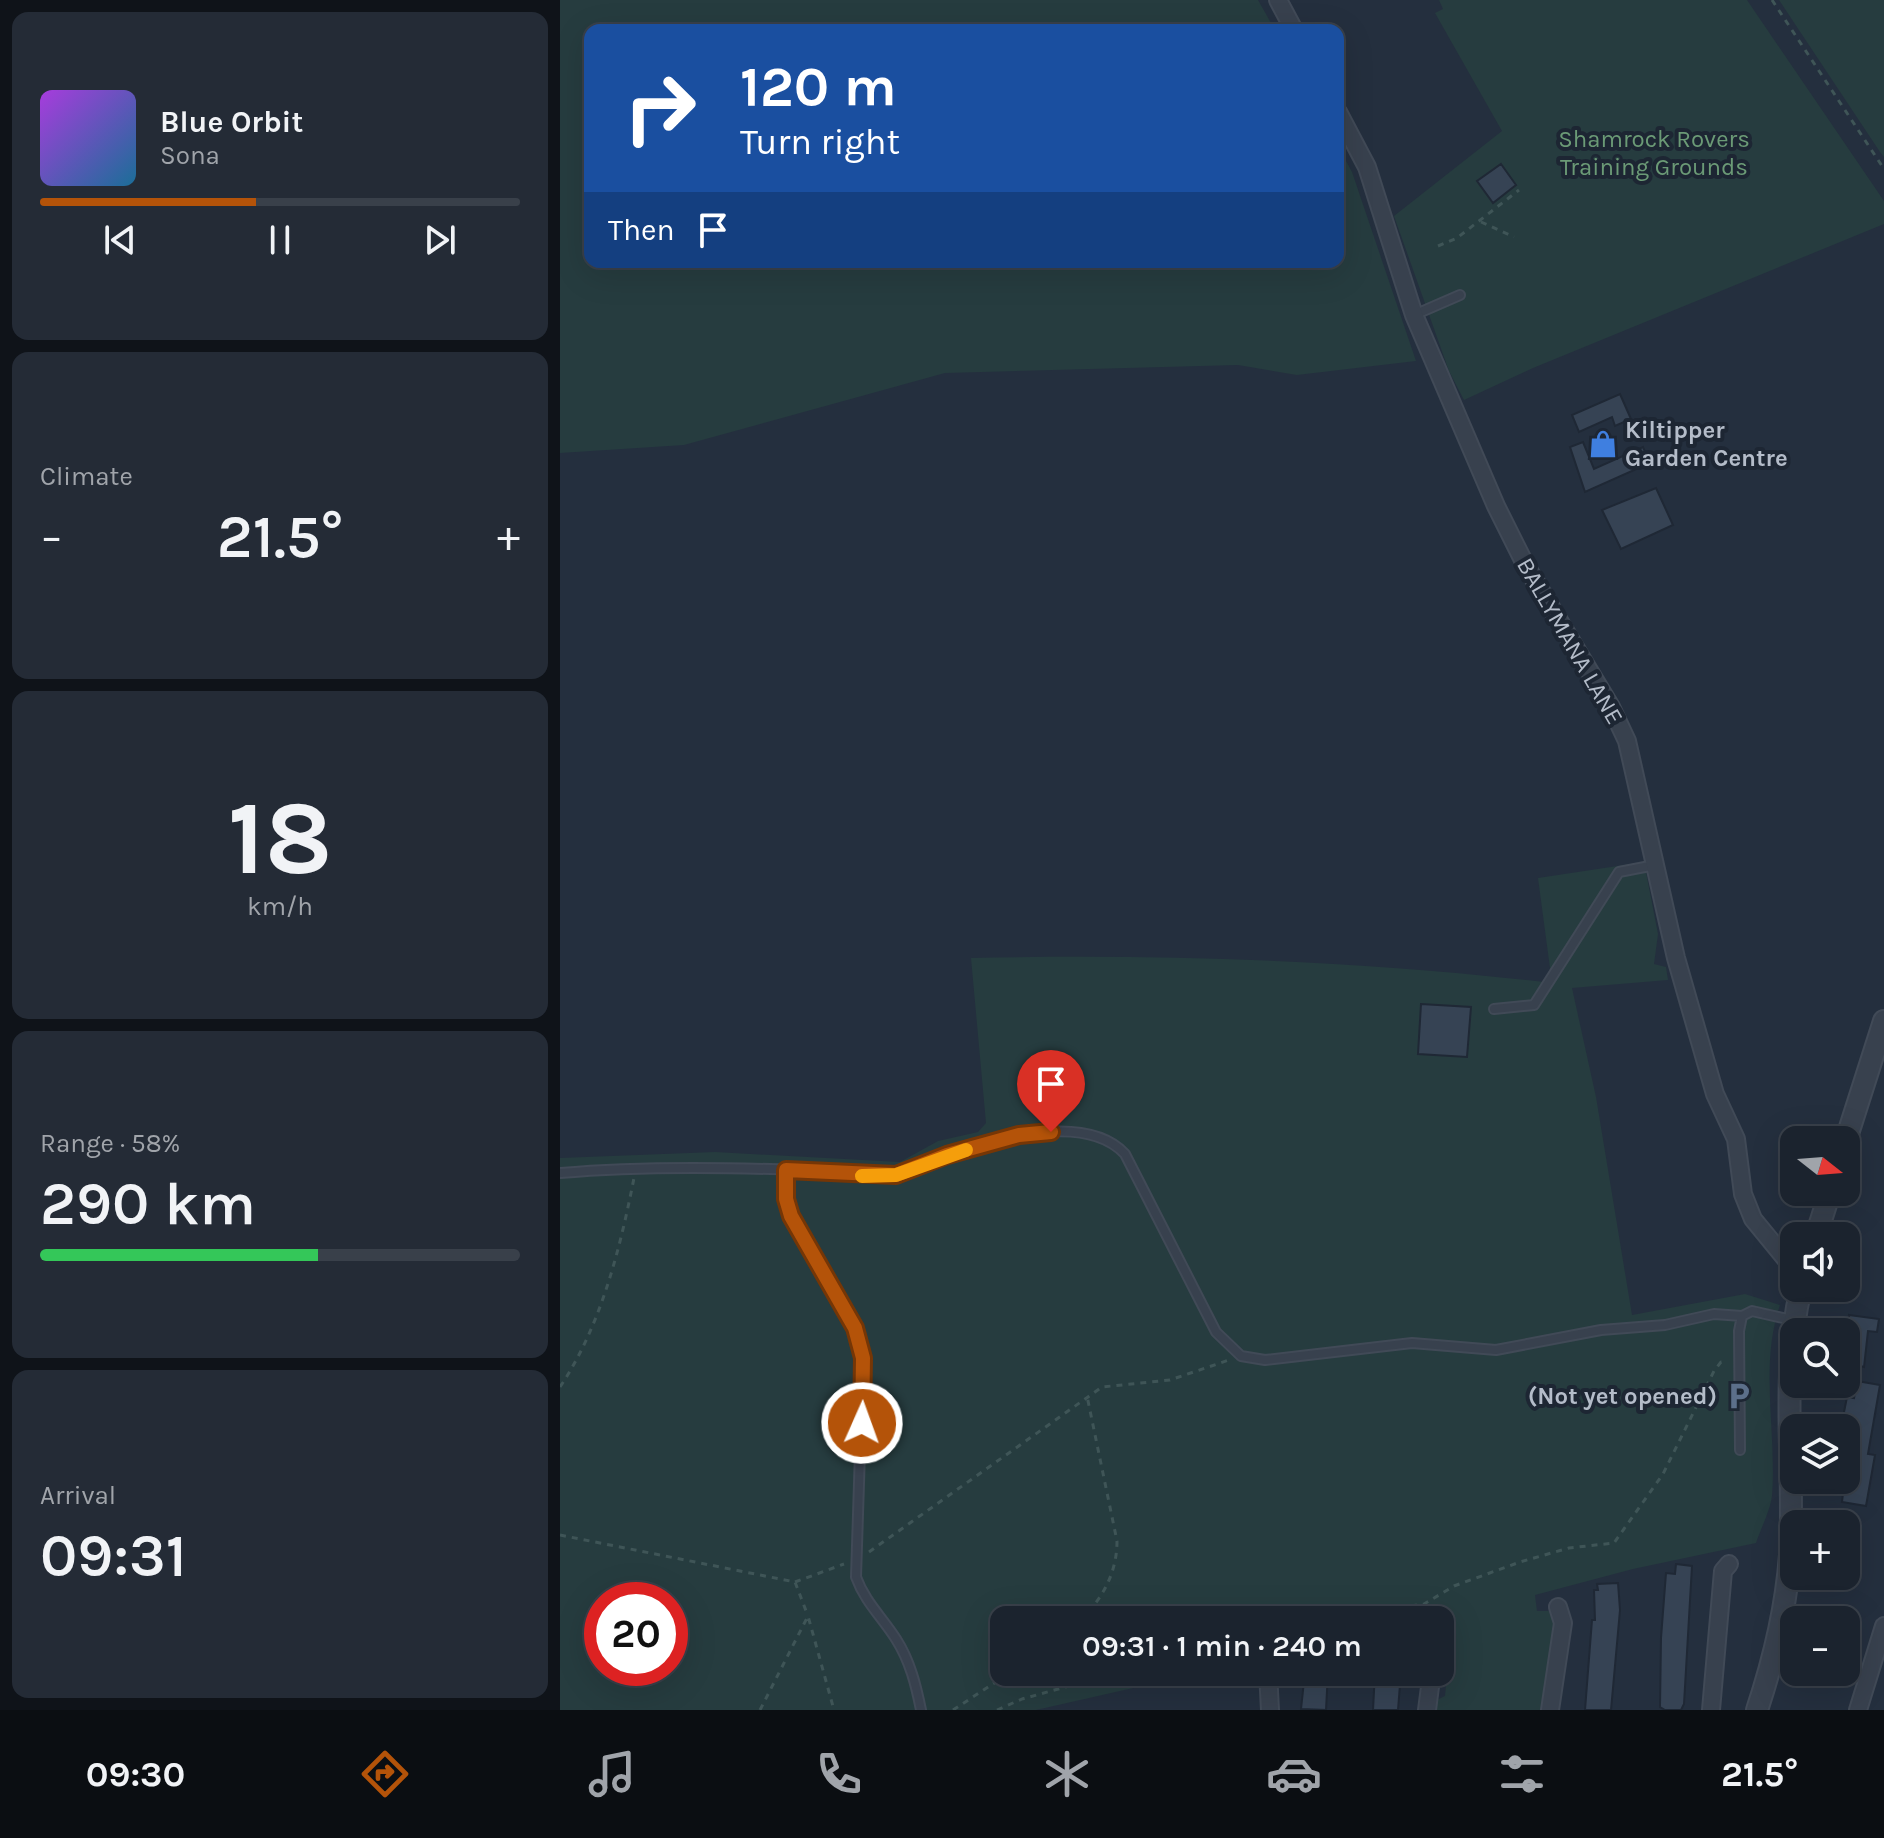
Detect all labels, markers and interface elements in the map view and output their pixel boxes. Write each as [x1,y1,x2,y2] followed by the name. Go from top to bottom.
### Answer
[740,54,897,119] text: 120 m
[608,56,712,160] icon: right
[160,104,303,140] text: Blue Orbit
[740,121,900,163] text: Turn right
[1558,125,1750,181] park label: Shamrock Rovers Training Grounds
[160,140,220,171] text: Sona
[691,208,735,252] icon: arrive
[608,212,675,248] text: Then
[98,218,142,262] icon: previous
[258,218,302,262] icon: pause
[418,218,462,262] icon: next
[1625,416,1788,472] place label: Kiltipper Garden Centre
[1588,429,1618,459] shop icon: Kiltipper Garden Centre
[40,461,133,492] text: Climate
[217,502,343,572] text: 21.5°
[40,511,63,562] text: −
[497,511,520,562] text: +
[1511,553,1629,729] street label: BALLYMANA LANE
[228,778,332,899] text: 18
[247,891,313,922] text: km/h
[1017,1050,1085,1132] pin
[1029,1062,1073,1106] icon: arrive
[1780,1126,1860,1206] north arrow
[1780,1126,1860,1686] map controls
[40,1128,180,1159] text: Range · 58%
[40,1169,256,1239] text: 290 km
[1780,1222,1860,1302] button: sound
[1780,1318,1860,1398] button: search
[820,1381,904,1465] position arrow
[1724,1381,1754,1411] parking icon: (Not yet opened)
[1528,1382,1717,1410] place label: (Not yet opened)
[1780,1414,1860,1494] button: layers
[40,1480,116,1511] text: Arrival
[1780,1510,1860,1590] button: +
[40,1521,187,1591] text: 09:31
[584,1582,688,1686] speed limit sign: 20
[1780,1606,1860,1686] button: −
[1082,1628,1362,1664] text: 09:31 · 1 min · 240 m
[357,1746,413,1802] icon: directions
[584,1746,640,1802] icon: music
[811,1746,867,1802] icon: phone
[1039,1746,1095,1802] icon: climate
[1266,1746,1322,1802] icon: car
[1494,1746,1550,1802] icon: filters
[86,1753,185,1795] text: 09:30
[1721,1753,1798,1795] text: 21.5°

